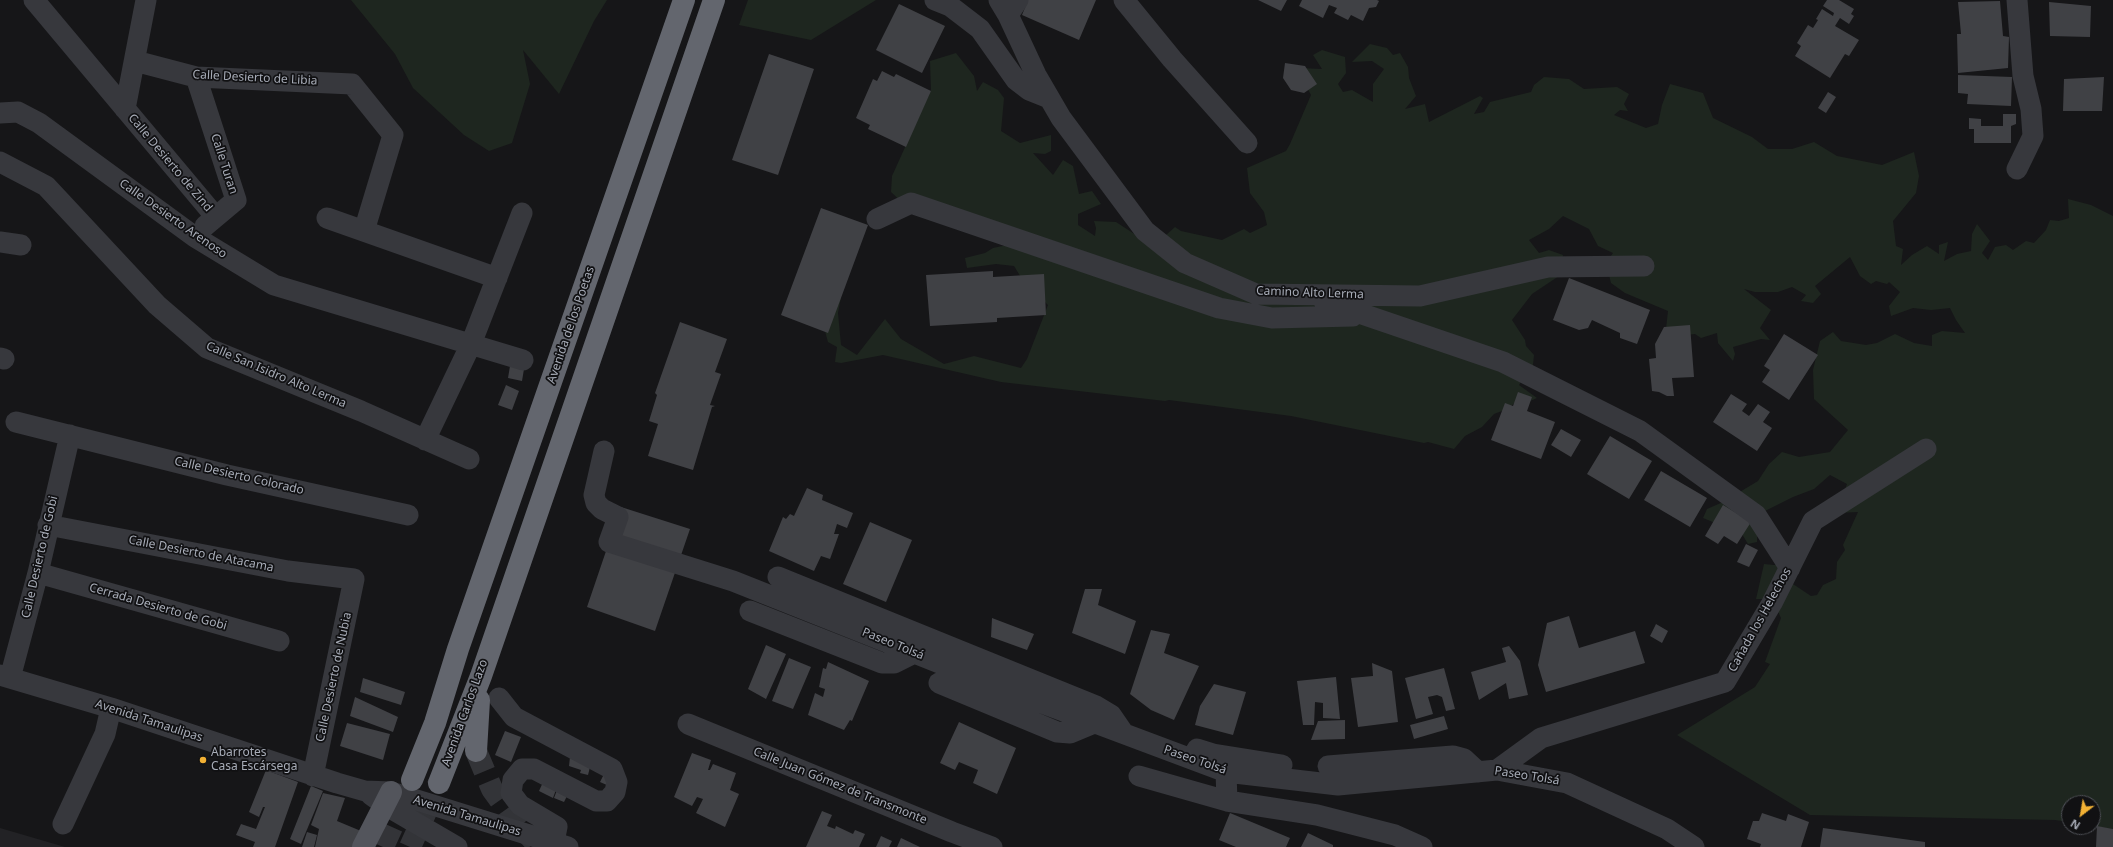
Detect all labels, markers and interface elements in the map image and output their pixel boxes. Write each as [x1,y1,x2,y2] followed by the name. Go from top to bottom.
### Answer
[192,68,318,88] street label: Calle Desierto de Libia
[125,111,215,215] street label: Calle Desierto de Zind
[207,132,241,196] street label: Calle Turan
[116,176,230,262] street label: Calle Desierto Arenoso
[544,265,598,385] street label: Avenida de los Poetas
[1256,284,1364,302] street label: Camino Alto Lerma
[204,339,348,411] street label: Calle San Isidro Alto Lerma
[173,454,305,498] street label: Calle Desierto Colorado
[19,495,61,619] street label: Calle Desierto de Gobi
[127,533,275,575] street label: Calle Desierto de Atacama
[1725,566,1795,674] street label: Cañada los Helechos
[88,580,228,634] street label: Cerrada Desierto de Gobi
[313,611,355,743] street label: Calle Desierto de Nubia
[860,625,926,663] street label: Paseo Tolsá
[439,658,491,768] street label: Avenida Carlos Lazo
[93,697,205,745] street label: Avenida Tamaulipas
[1162,743,1228,777] street label: Paseo Tolsá
[751,744,929,828] street label: Calle Juan Gómez de Transmonte
[211,746,297,774] place label: Abarrotes Casa Escársega
[198,755,208,765] marker: Abarrotes Casa Escársega
[1493,764,1561,788] street label: Paseo Tolsá
[411,793,523,839] street label: Avenida Tamaulipas
[2061,795,2101,835] north arrow
[2067,816,2083,834] text: N

